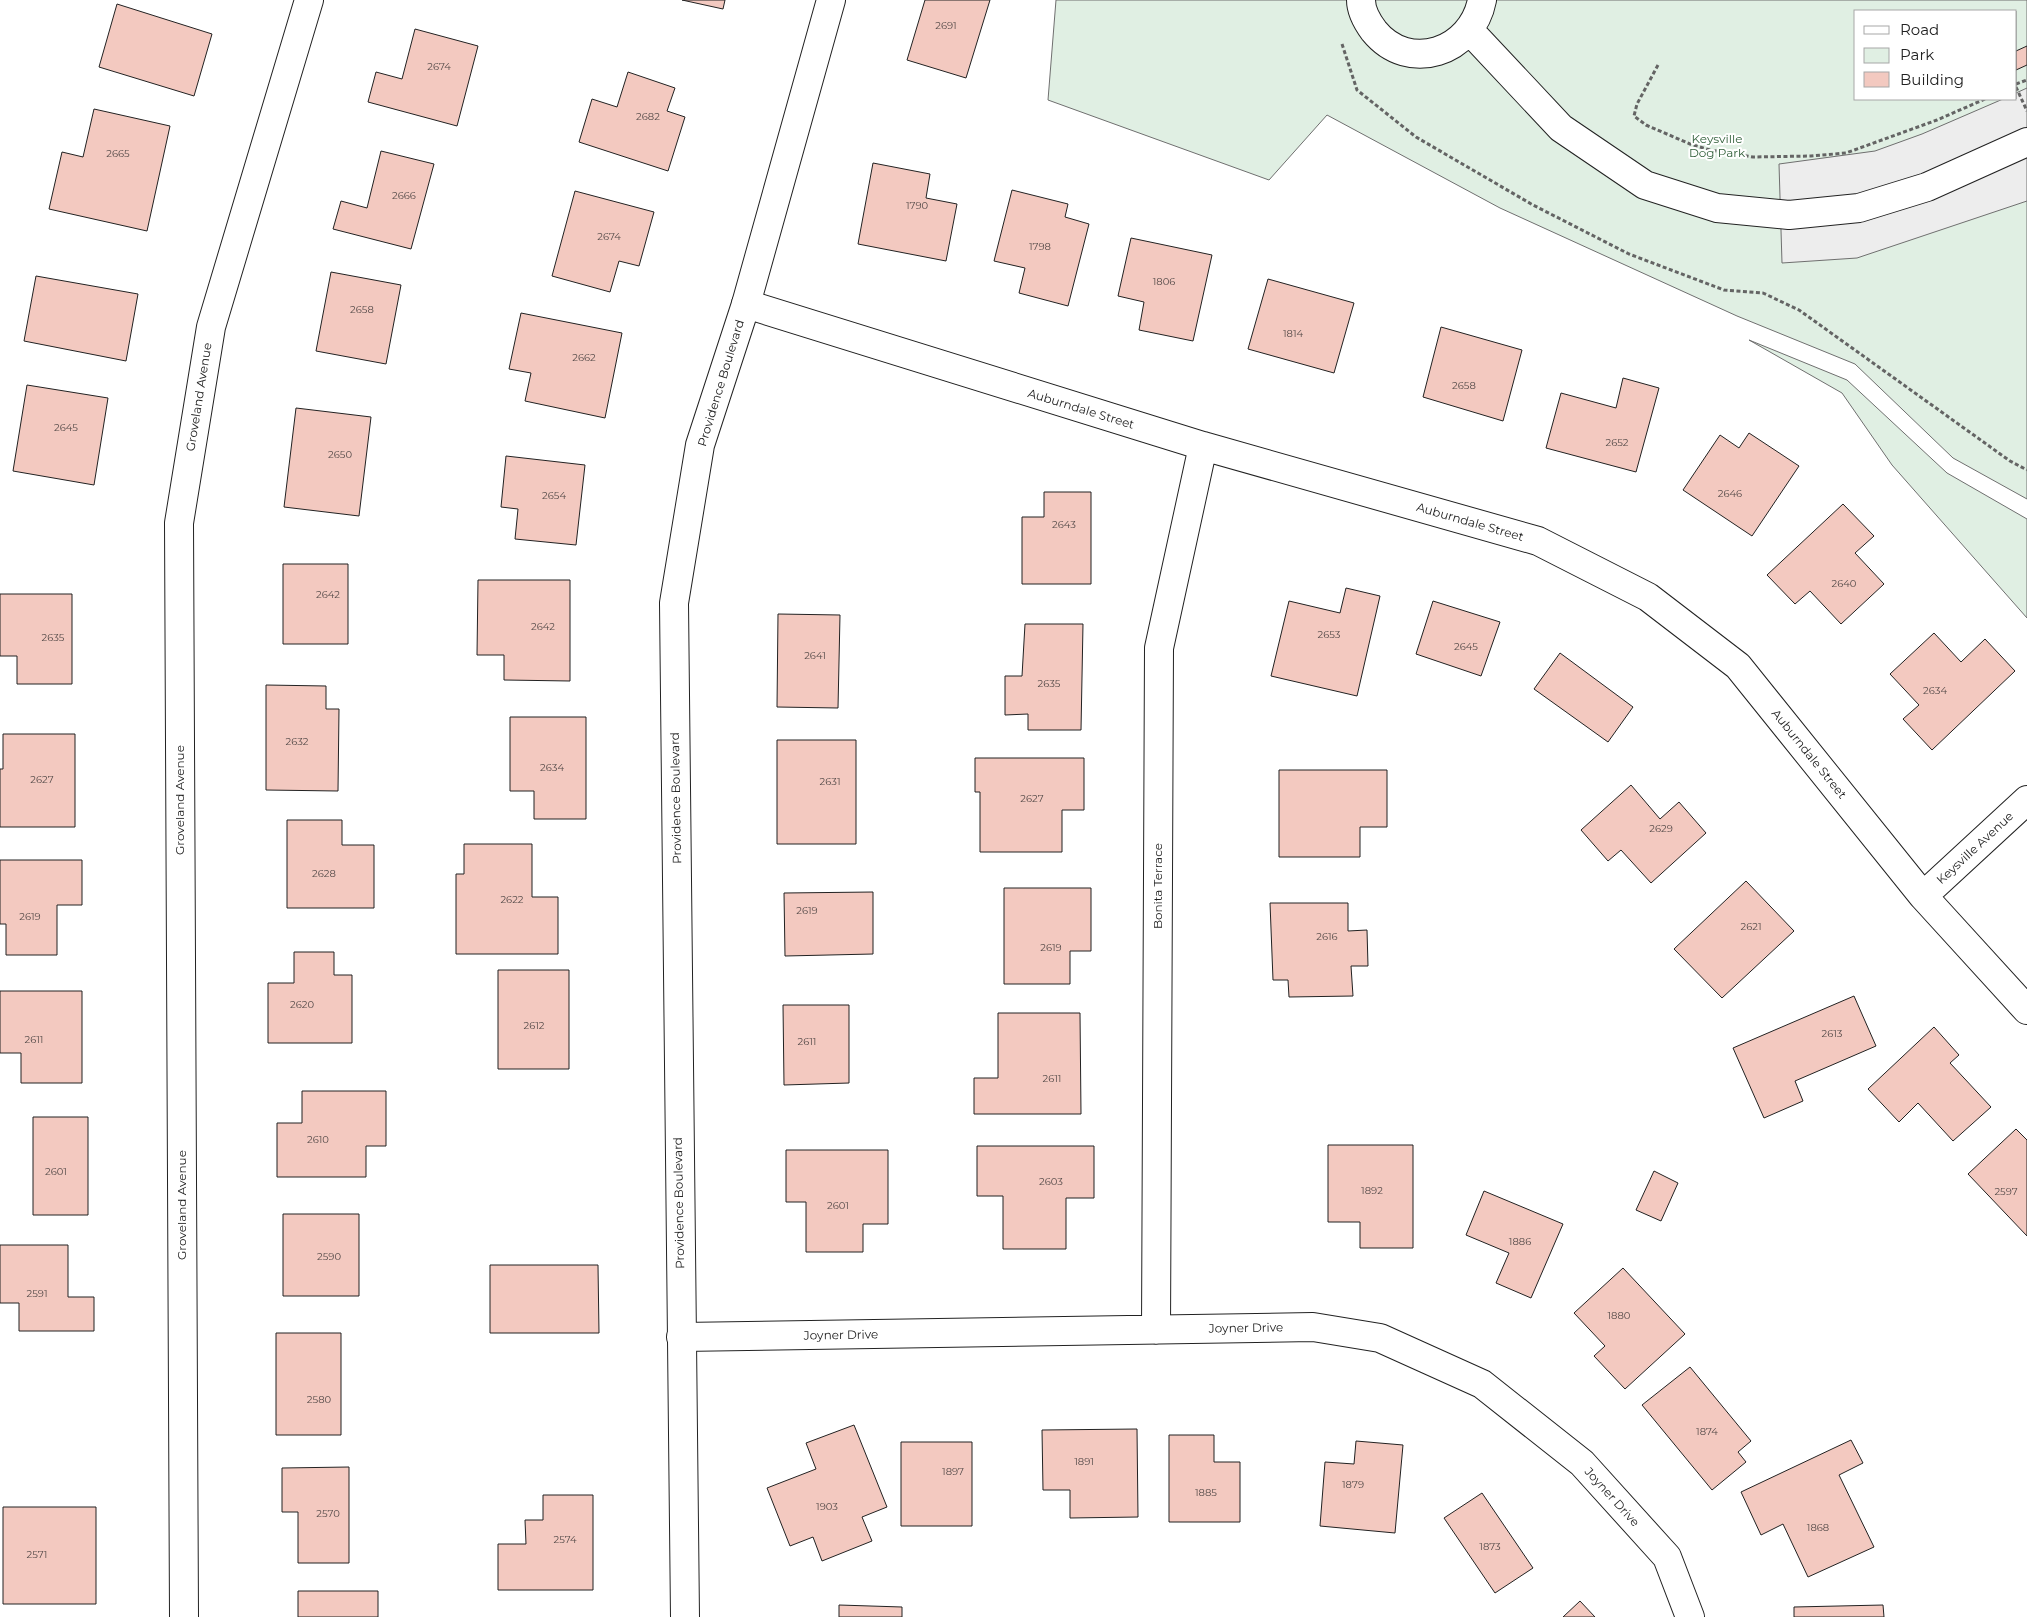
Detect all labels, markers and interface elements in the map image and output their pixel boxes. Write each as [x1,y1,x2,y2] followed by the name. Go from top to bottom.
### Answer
[1854,10,2017,100] legend
[935,19,957,32] house number: 2691
[1900,20,1939,39] text: Road
[1900,45,1934,64] text: Park
[427,60,451,73] house number: 2674
[1900,70,1964,89] text: Building
[636,110,660,123] house number: 2682
[1689,131,1746,160] park label: Keysville Dog Park
[106,147,130,160] house number: 2665
[392,189,416,202] house number: 2666
[906,199,928,212] house number: 1790
[597,230,621,243] house number: 2674
[1029,240,1051,253] house number: 1798
[1153,275,1175,288] house number: 1806
[350,303,374,316] house number: 2658
[694,318,747,448] street label: Providence Boulevard
[1283,327,1303,340] house number: 1814
[183,342,215,452] street label: Groveland Avenue
[572,351,596,364] house number: 2662
[1452,379,1476,392] house number: 2658
[1026,385,1136,432] street label: Auburndale Street
[54,421,78,434] house number: 2645
[1605,436,1629,449] house number: 2652
[328,448,352,461] house number: 2650
[1718,487,1742,500] house number: 2646
[542,489,566,502] house number: 2654
[1415,499,1526,544] street label: Auburndale Street
[1052,518,1076,531] house number: 2643
[1832,577,1857,590] house number: 2640
[316,588,340,601] house number: 2642
[531,620,555,633] house number: 2642
[1318,628,1341,641] house number: 2653
[42,631,65,644] house number: 2635
[1454,640,1478,653] house number: 2645
[804,649,826,662] house number: 2641
[1038,677,1061,690] house number: 2635
[1923,684,1947,697] house number: 2634
[1769,706,1850,802] street label: Auburndale Street
[667,732,684,864] street label: Providence Boulevard
[285,735,309,748] house number: 2632
[172,745,187,855] street label: Groveland Avenue
[540,761,564,774] house number: 2634
[30,773,54,786] house number: 2627
[820,775,841,788] house number: 2631
[1020,792,1044,805] house number: 2627
[1933,808,2016,887] street label: Keysville Avenue
[1649,822,1673,835] house number: 2629
[1150,843,1165,929] street label: Bonita Terrace
[312,867,336,880] house number: 2628
[500,893,524,906] house number: 2622
[796,904,818,917] house number: 2619
[19,910,41,923] house number: 2619
[1740,920,1762,933] house number: 2621
[1316,930,1338,943] house number: 2616
[1040,941,1062,954] house number: 2619
[290,998,314,1011] house number: 2620
[523,1019,545,1032] house number: 2612
[1822,1027,1843,1040] house number: 2613
[25,1033,43,1046] house number: 2611
[798,1035,816,1048] house number: 2611
[1043,1072,1061,1085] house number: 2611
[307,1133,329,1146] house number: 2610
[670,1137,687,1269] street label: Providence Boulevard
[174,1150,189,1260] street label: Groveland Avenue
[45,1165,67,1178] house number: 2601
[1039,1175,1063,1188] house number: 2603
[1361,1184,1383,1197] house number: 1892
[1994,1185,2018,1198] house number: 2597
[827,1199,849,1212] house number: 2601
[1509,1235,1531,1248] house number: 1886
[317,1250,341,1263] house number: 2590
[26,1287,48,1300] house number: 2591
[1608,1309,1631,1322] house number: 1880
[1208,1319,1283,1336] street label: Joyner Drive
[803,1326,878,1343] street label: Joyner Drive
[307,1393,332,1406] house number: 2580
[1696,1425,1718,1438] house number: 1874
[1074,1455,1094,1468] house number: 1891
[1581,1463,1643,1529] street label: Joyner Drive
[942,1465,964,1478] house number: 1897
[1342,1478,1364,1491] house number: 1879
[1195,1486,1217,1499] house number: 1885
[816,1500,838,1513] house number: 1903
[316,1507,340,1520] house number: 2570
[1807,1521,1829,1534] house number: 1868
[553,1533,577,1546] house number: 2574
[1479,1540,1501,1553] house number: 1873
[27,1548,47,1561] house number: 2571

